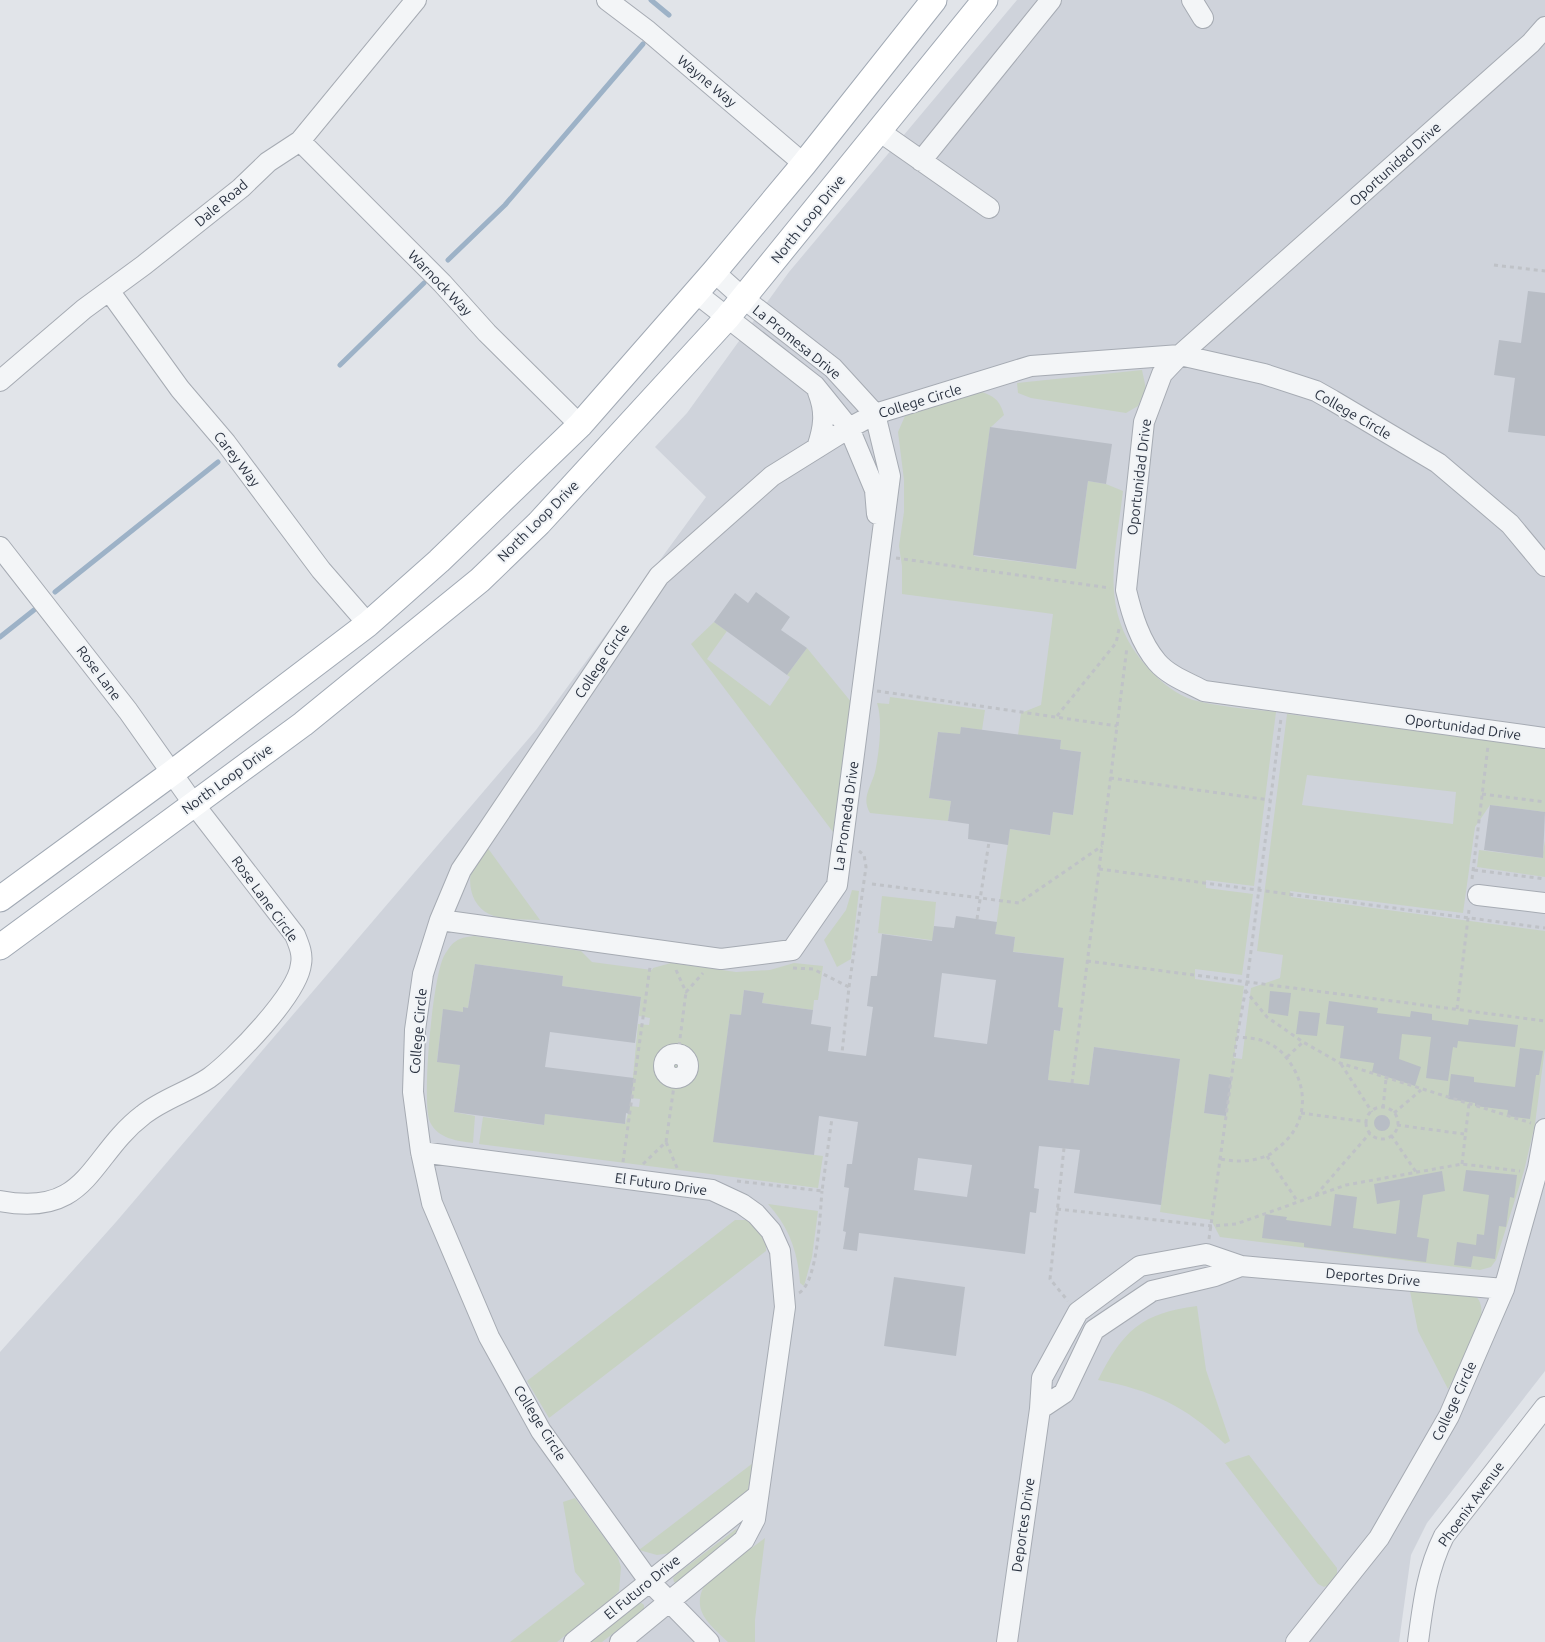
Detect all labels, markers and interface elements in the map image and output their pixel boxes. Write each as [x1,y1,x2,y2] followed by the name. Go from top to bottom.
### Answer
[674,52,740,110] street label: Wayne Way
[1346,119,1444,209] street label: Oportunidad Drive
[768,172,848,266] street label: North Loop Drive
[191,176,251,230] street label: Dale Road
[405,247,475,319] street label: Warnock Way
[750,302,844,382] street label: La Promesa Drive
[877,381,963,421] street label: College Circle
[1312,386,1394,442] street label: College Circle
[1124,418,1154,536] street label: Oportunidad Drive
[211,428,264,490] street label: Carey Way
[494,477,582,565] street label: North Loop Drive
[571,621,633,701] street label: College Circle
[73,643,125,703] street label: Rose Lane
[1404,711,1522,743] street label: Oportunidad Drive
[179,741,275,817] street label: North Loop Drive
[830,760,862,872] street label: La Promeda Drive
[228,853,302,945] street label: Rose Lane Circle
[406,987,430,1075] street label: College Circle
[614,1170,708,1198] street label: El Futuro Drive
[1325,1265,1421,1289] street label: Deportes Drive
[1429,1359,1479,1443] street label: College Circle
[510,1382,570,1464] street label: College Circle
[1435,1458,1507,1550] street label: Phoenix Avenue
[1008,1477,1038,1573] street label: Deportes Drive
[601,1551,683,1623] street label: El Futuro Drive

